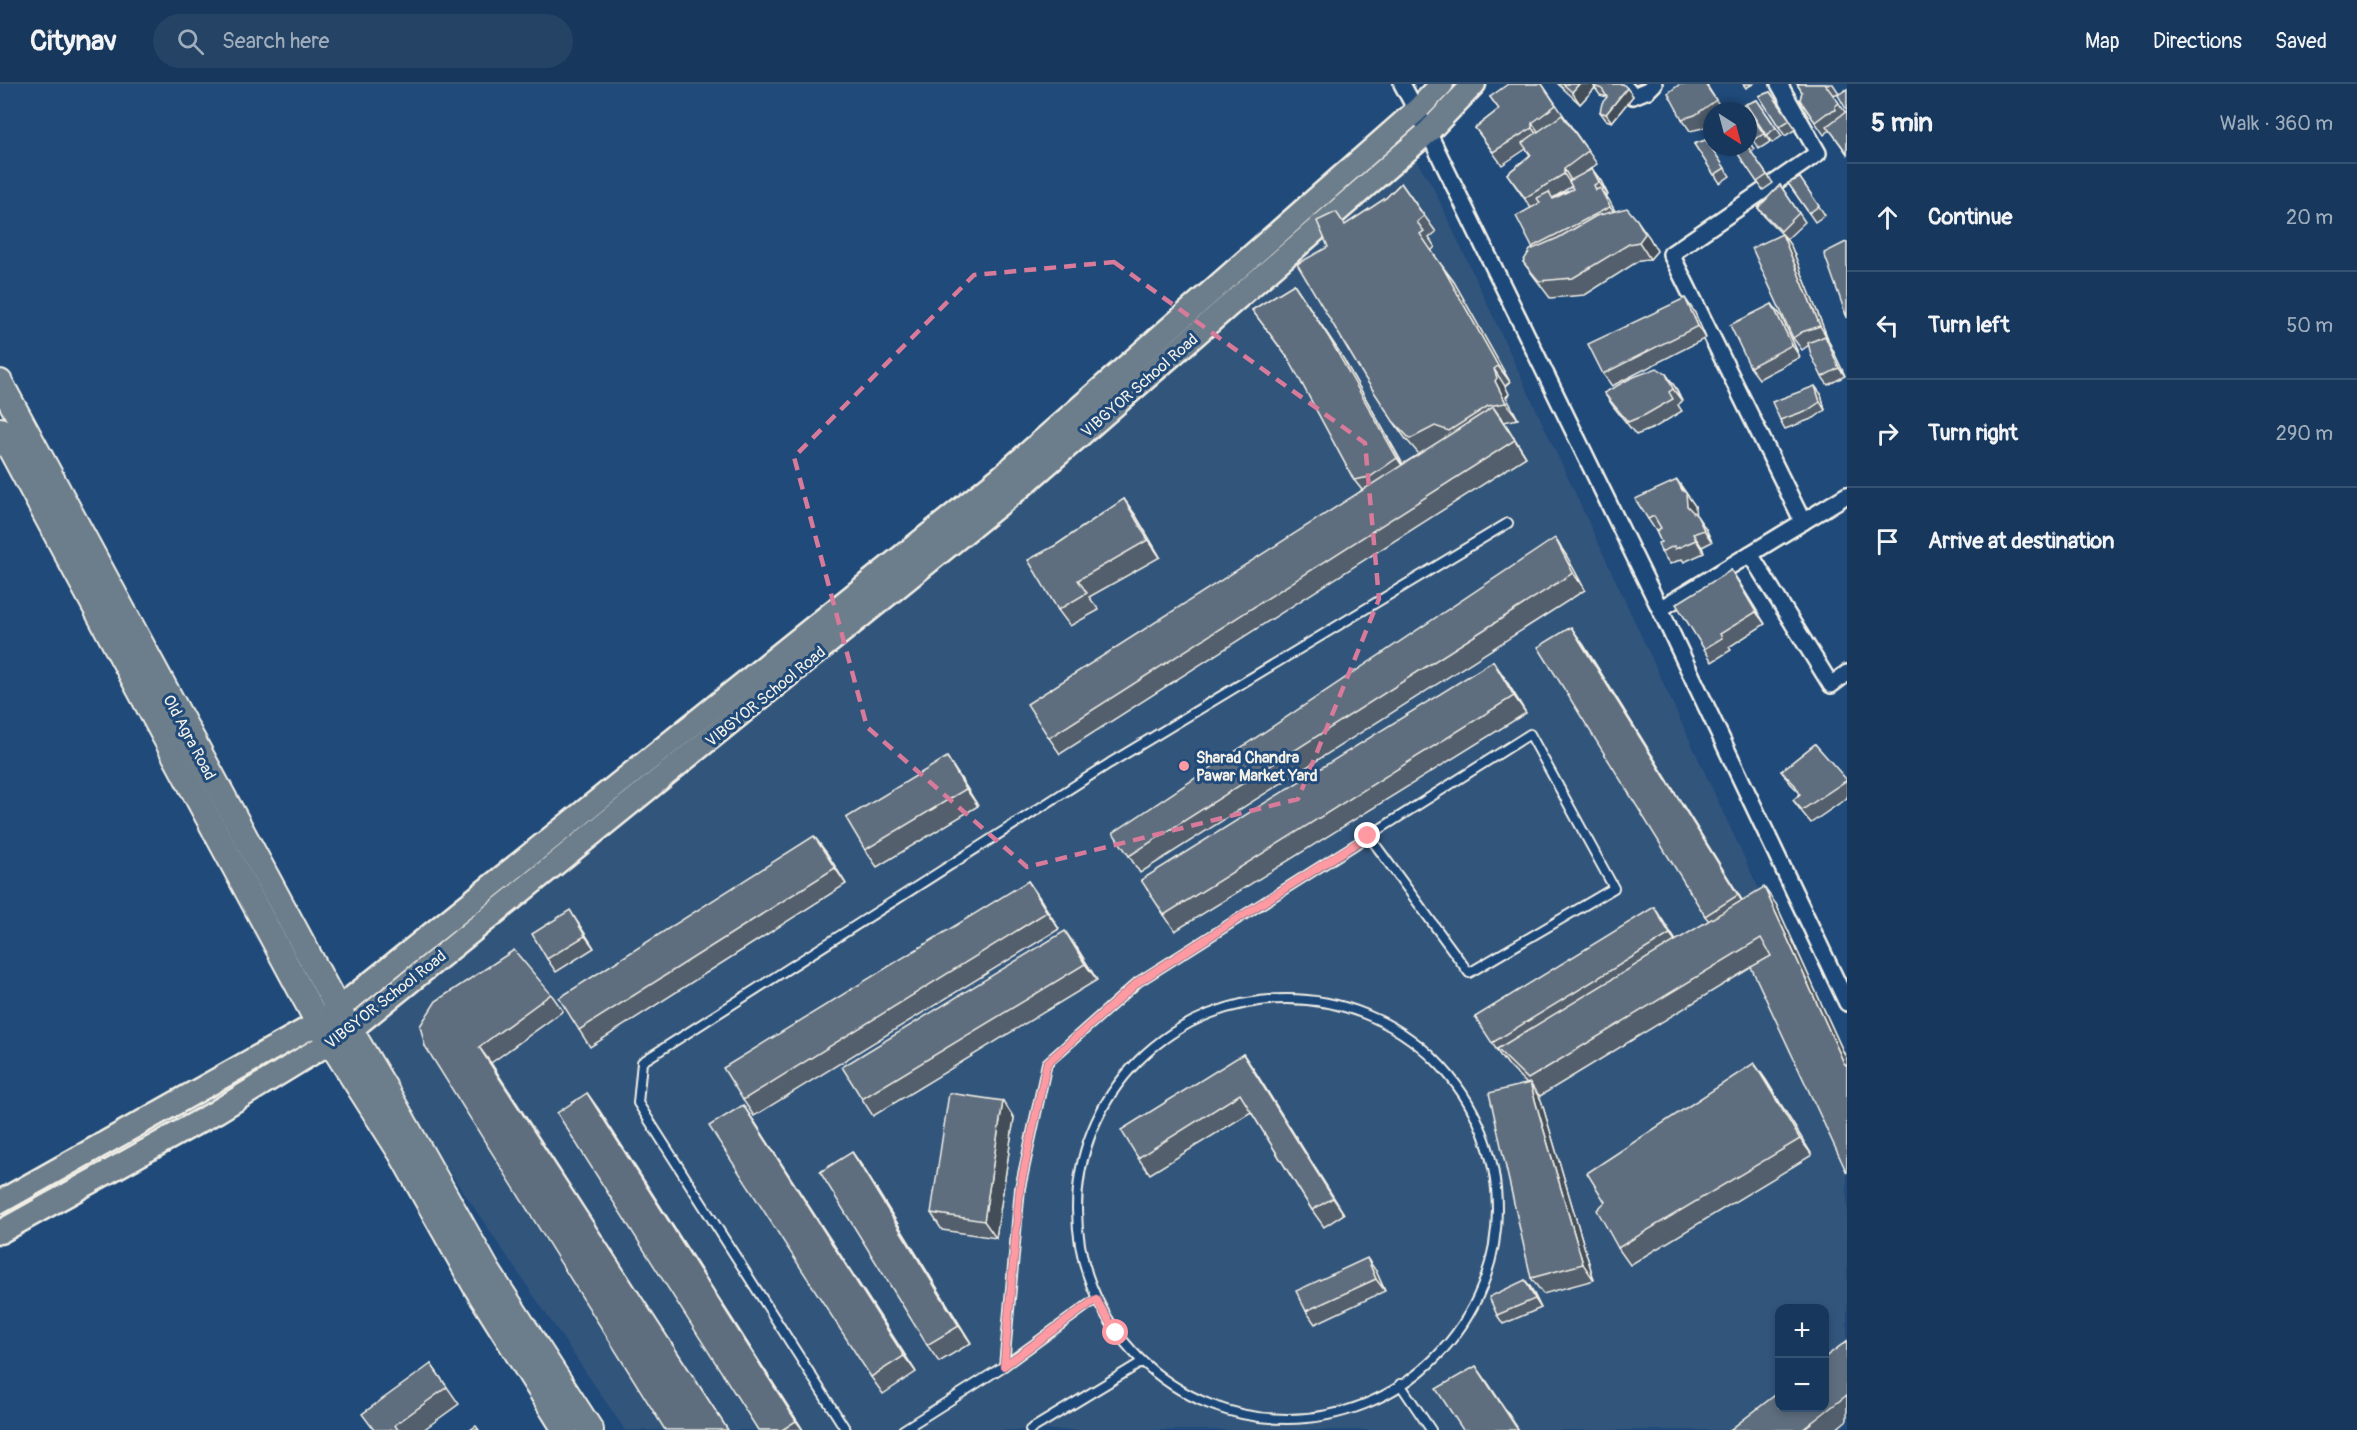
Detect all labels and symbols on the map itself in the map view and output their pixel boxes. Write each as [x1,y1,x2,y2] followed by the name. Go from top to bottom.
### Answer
[1703,102,1757,156] north arrow
[1077,329,1202,442] street label: VIBGYOR School Road
[702,642,830,751] street label: VIBGYOR School Road
[158,692,220,783] street label: Old Agra Road
[1196,748,1318,786] place label: Sharad Chandra Pawar Market Yard
[1177,759,1191,773] marker: Sharad Chandra Pawar Market Yard
[1354,822,1380,848] route end
[321,946,450,1053] street label: VIBGYOR School Road
[1102,1319,1128,1345] route start

